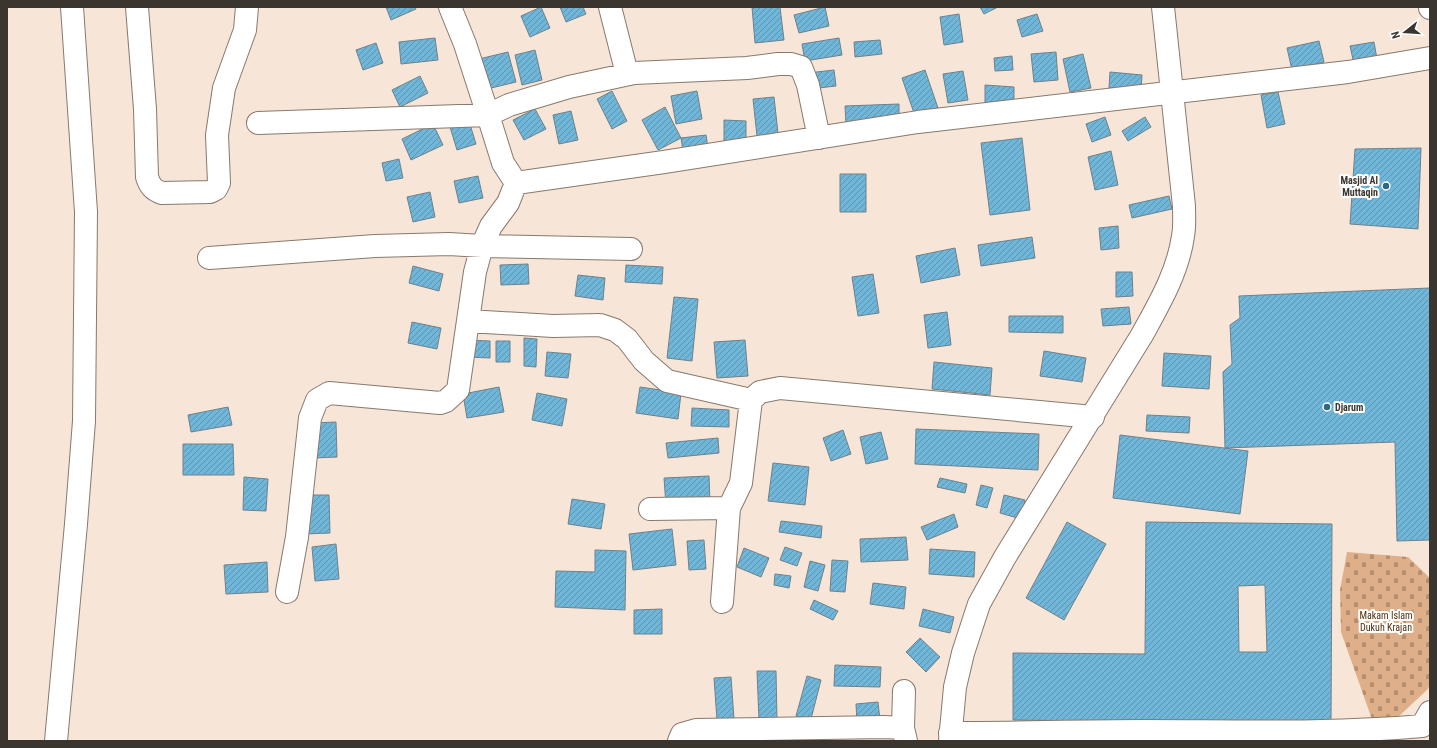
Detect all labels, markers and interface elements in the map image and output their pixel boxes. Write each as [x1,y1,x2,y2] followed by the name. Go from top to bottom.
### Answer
[1385,12,1425,52] north arrow
[1389,29,1403,40] text: N
[1340,175,1378,198] place label: Masjid Al Muttaqin
[1381,181,1391,191] marker: Masjid Al Muttaqin
[1322,402,1332,412] marker: Djarum
[1335,402,1363,413] place label: Djarum
[1359,610,1413,633] park label: Makam Islam Dukuh Krajan

